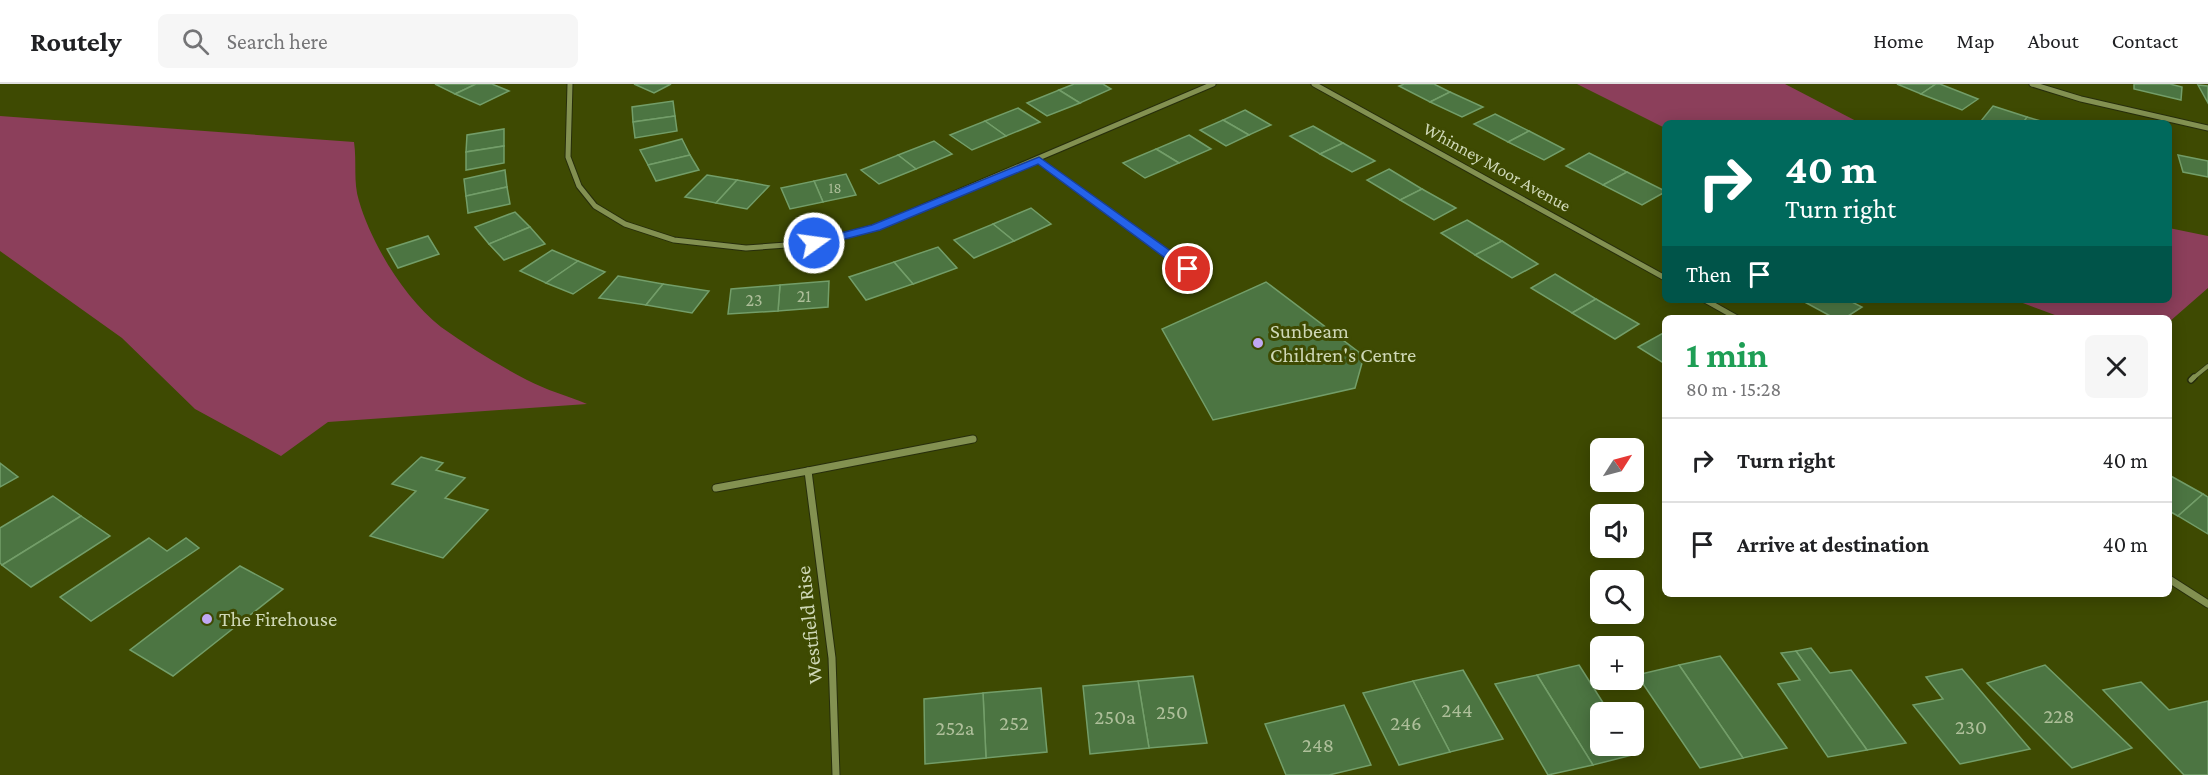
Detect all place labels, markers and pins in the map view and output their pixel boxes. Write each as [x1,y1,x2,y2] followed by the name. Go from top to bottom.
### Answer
[1162,243,1213,294] pin
[1270,319,1416,367] place label: Sunbeam Children's Centre
[1251,336,1265,350] marker: Sunbeam Children's Centre
[219,607,337,631] place label: The Firehouse
[200,612,214,626] marker: The Firehouse

